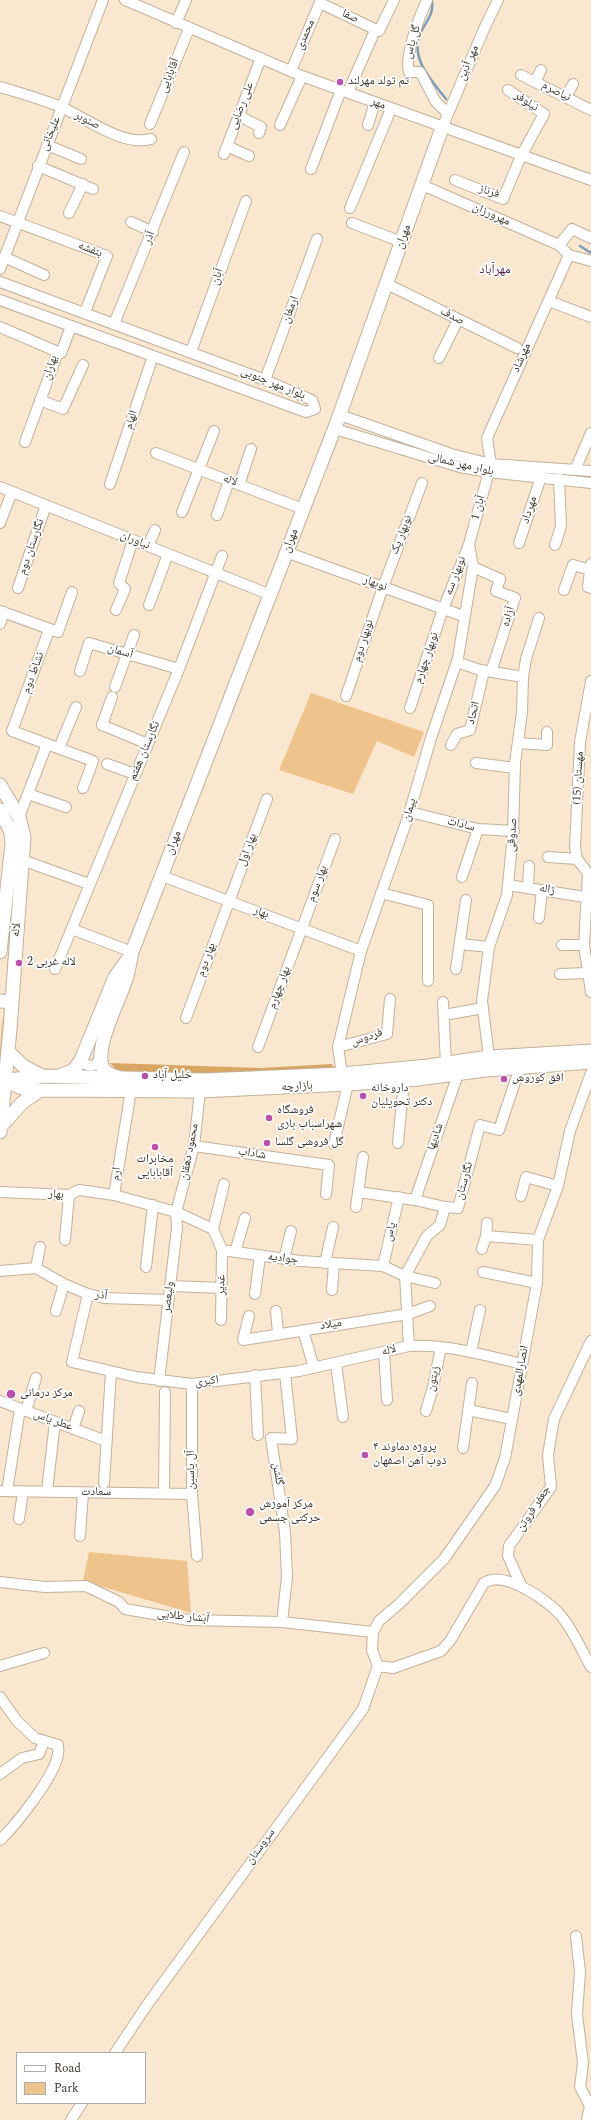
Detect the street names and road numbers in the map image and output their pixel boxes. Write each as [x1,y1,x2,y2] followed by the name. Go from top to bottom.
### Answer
[339,7,361,27] street label: صفا
[293,18,319,52] street label: محمدی
[401,23,425,61] street label: گل یاس
[455,43,483,83] street label: مهر آذین
[157,57,183,95] street label: آقابابایی
[539,79,573,105] street label: نیاصرم
[226,80,258,132] street label: علی رضایی
[511,89,541,115] street label: نیلوفر
[368,95,388,113] street label: مهر
[72,109,102,133] street label: صنوبر
[38,115,64,153] street label: علیخانی
[477,182,501,202] street label: فرناز
[470,200,512,230] street label: مهرورزان
[393,223,415,251] street label: مهران
[141,230,159,246] street label: آذر
[76,239,104,261] street label: بنفشه
[208,267,228,287] street label: آبان
[279,294,303,326] street label: ارمغان
[437,305,467,329] street label: صدف
[509,341,535,375] street label: مهرشاد
[40,354,62,382] street label: بهاران
[239,364,307,404] street label: بلوار مهر جنوبی
[122,409,142,431] street label: الهام
[427,450,495,480] street label: بلوار مهر شمالی
[221,472,239,490] street label: لاله
[469,494,489,522] street label: 1 آبان
[519,495,541,525] street label: مهرداد
[388,513,416,557] street label: نوبهار یک
[16,517,48,577] street label: نگارستان دوم
[280,527,302,555] street label: مهران
[118,529,152,553] street label: نیاوران
[442,554,470,598] street label: نوبهار سه
[361,573,389,595] street label: نوبهار
[499,605,519,629] street label: آزاده
[350,618,378,664] street label: نوبهار دوم
[412,631,442,685] street label: نوبهار چهارم
[106,641,134,663] street label: آسمان
[20,650,48,696] street label: نشاط دوم
[464,700,484,726] street label: اتحاد
[126,719,164,783] street label: نگارستان هفتم
[570,751,588,805] street label: مهستان (15)
[400,797,420,823] street label: پیمان
[446,815,476,835] street label: سادات
[505,818,521,852] street label: صدوقی
[163,829,185,857] street label: مهران
[235,831,261,869] street label: بهار اول
[305,864,331,904] street label: بهار سوم
[538,882,556,898] street label: ژاله
[251,903,271,923] street label: بهار
[9,922,25,938] street label: لاله
[194,941,220,979] street label: بهار دوم
[266,965,294,1011] street label: بهار چهارم
[349,1026,385,1050] street label: فردوس
[281,1079,313,1095] street label: بازارچه
[177,1122,203,1182] street label: محمود دهقان
[425,1122,447,1152] street label: شادیها
[237,1145,267,1163] street label: شاداب
[453,1160,477,1202] street label: نگارستان
[109,1166,125,1182] street label: ارم
[48,1187,64,1203] street label: بهار
[382,1221,400,1243] street label: یاس
[267,1250,299,1268] street label: جوادیه
[215,1275,229,1295] street label: غدیر
[160,1280,178,1314] street label: ولیعصر
[94,1288,108,1304] street label: آذر
[319,1316,343,1334] street label: میلاد
[380,1342,398,1360] street label: لاله
[509,1345,533,1397] street label: انصارالمهدی
[424,1365,444,1393] street label: زیتون
[194,1373,220,1391] street label: اکبری
[31,1407,75,1435] street label: عطر یاس
[185,1450,199,1490] street label: آل یاسین
[268,1462,286,1486] street label: گلشن
[514,1483,554,1535] street label: جعفر فروتن
[81,1486,111,1500] street label: سعادت
[156,1607,210,1627] street label: آبشار طلایی
[243,1826,279,1868] street label: سروستان

